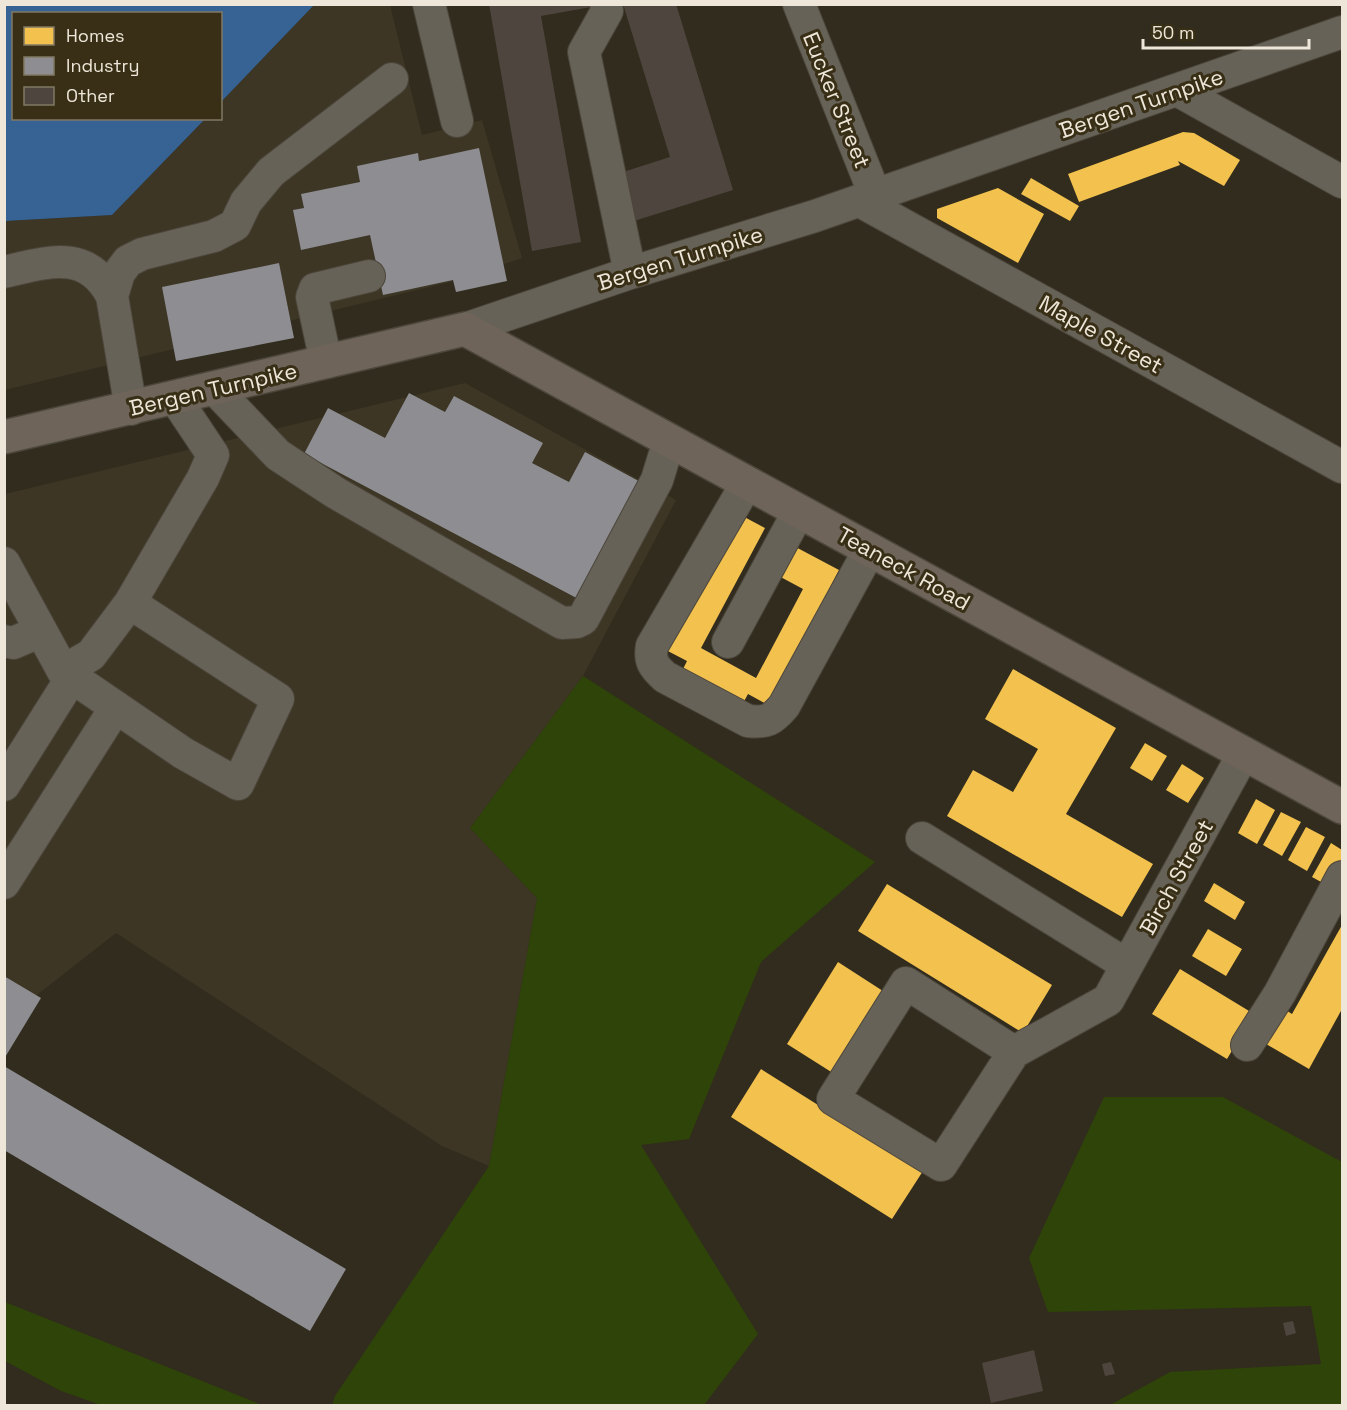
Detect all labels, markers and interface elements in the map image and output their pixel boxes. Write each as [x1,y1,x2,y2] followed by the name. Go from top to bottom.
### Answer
[12,12,222,120] legend
[1143,12,1310,50] scale bar
[1152,21,1194,44] text: 50 m
[66,24,125,47] text: Homes
[797,28,877,172] street label: Eucker Street
[66,54,139,77] text: Industry
[1055,62,1227,144] street label: Bergen Turnpike
[66,84,115,107] text: Other
[594,220,766,296] street label: Bergen Turnpike
[1034,289,1168,379] street label: Maple Street
[126,356,300,422] street label: Bergen Turnpike
[833,520,975,616] street label: Teaneck Road
[1133,815,1219,939] street label: Birch Street

